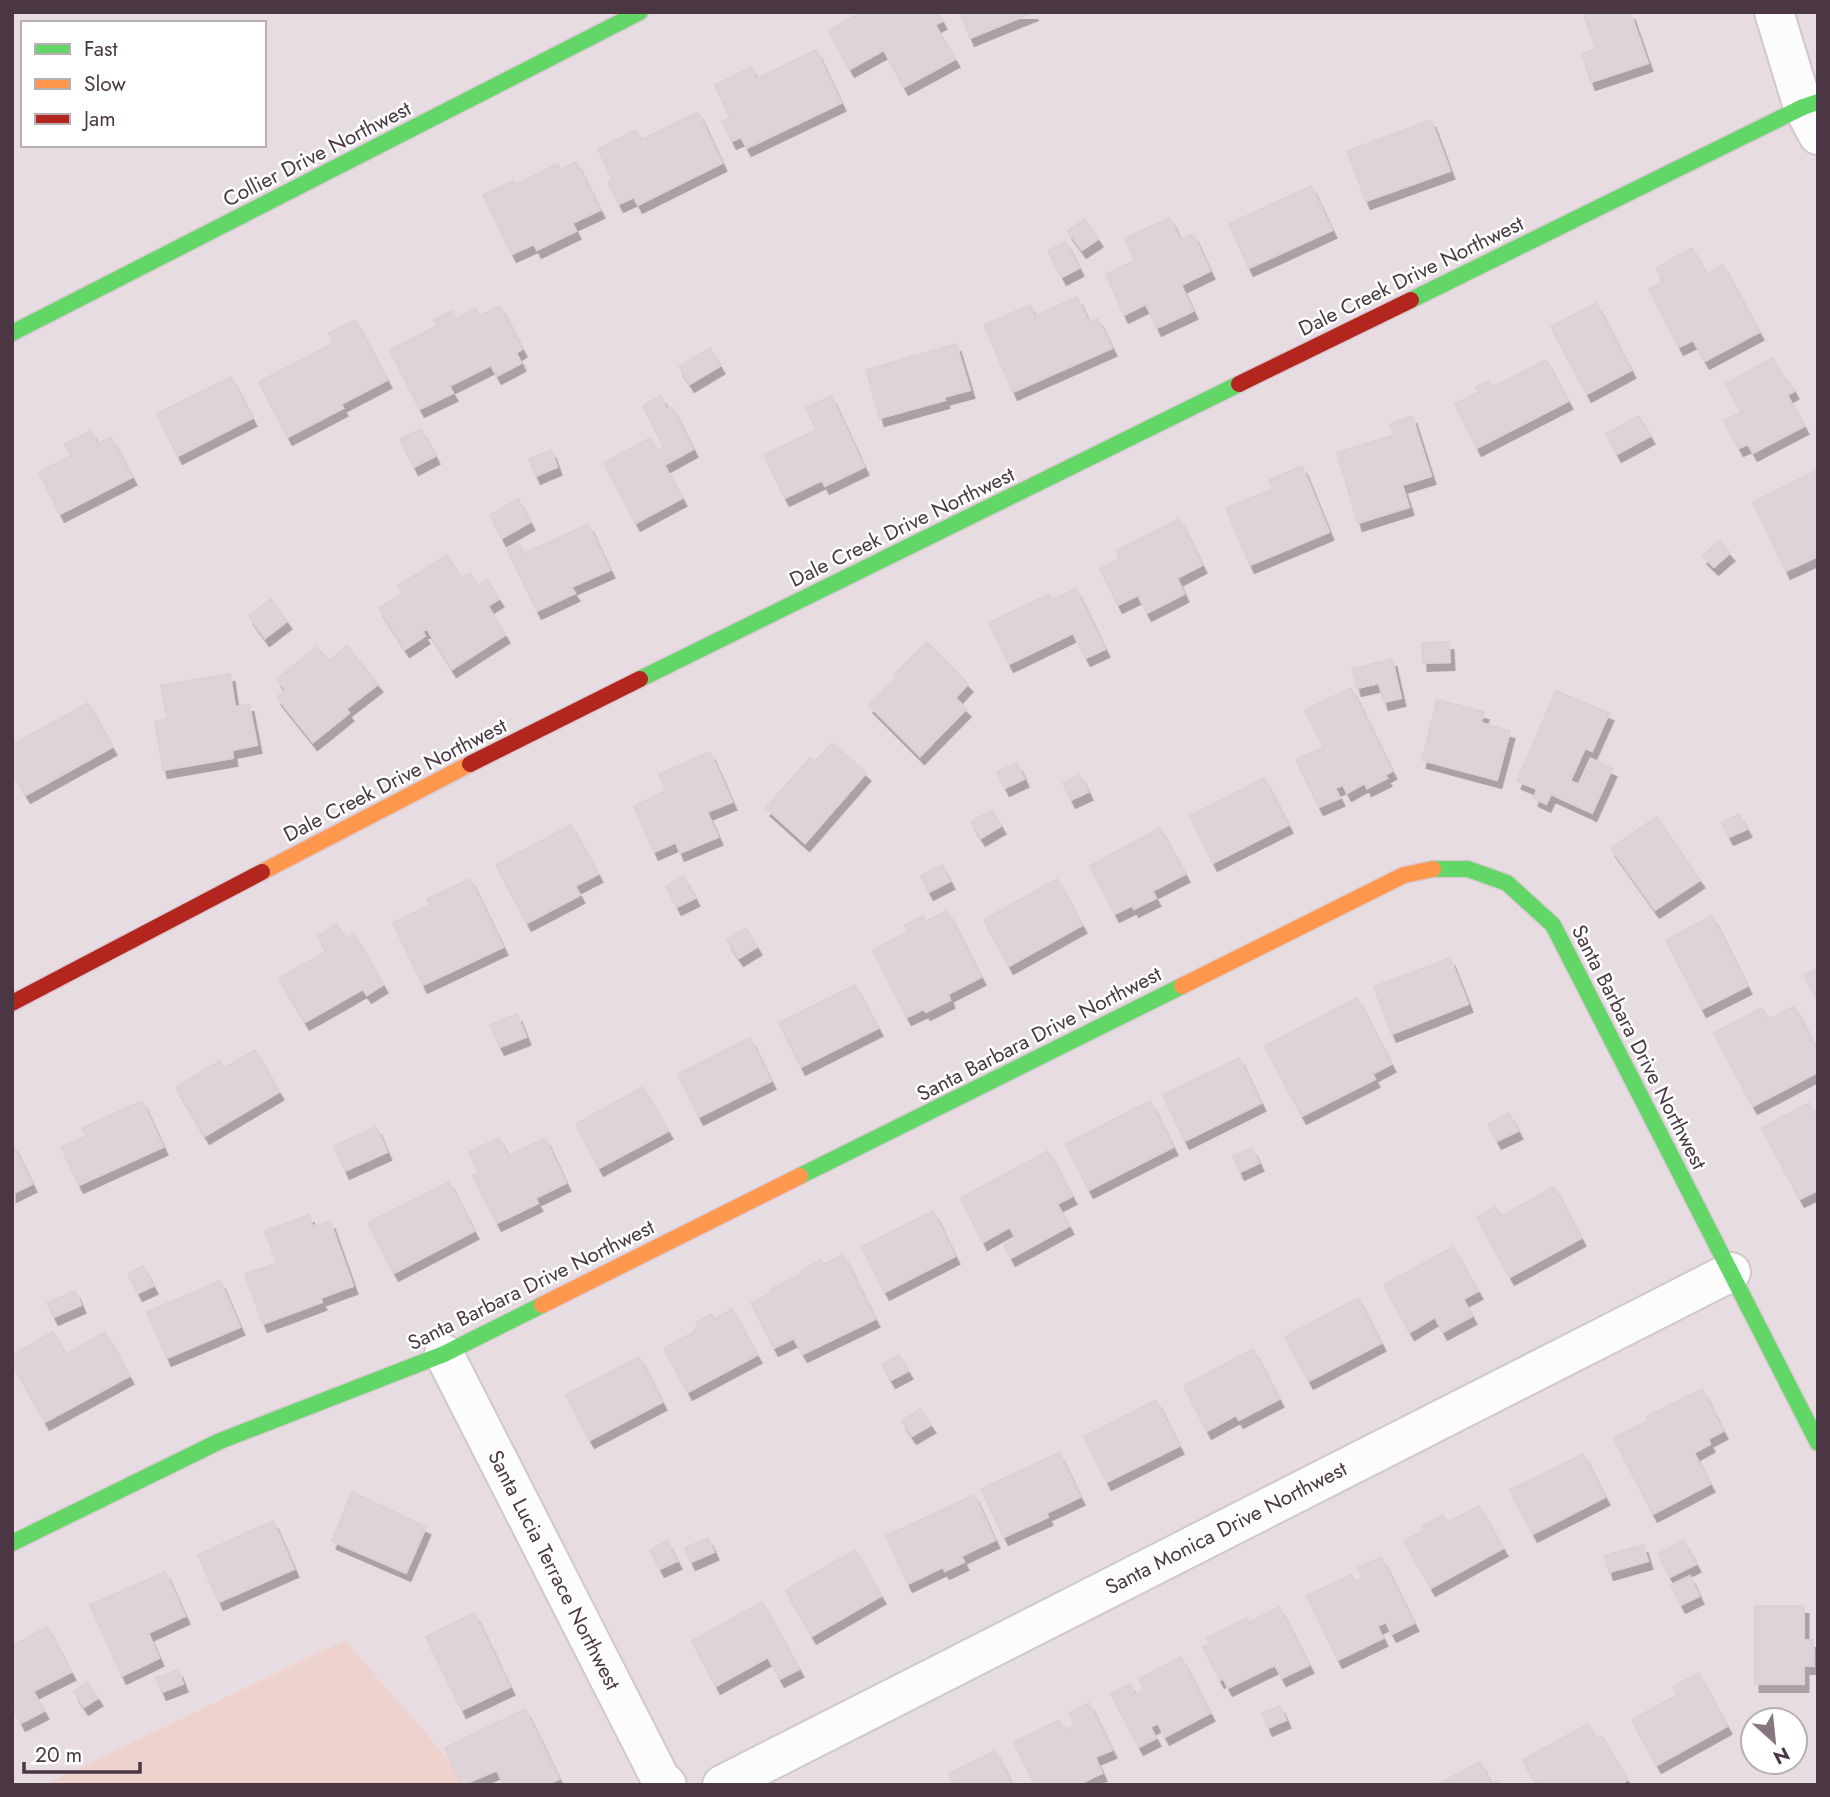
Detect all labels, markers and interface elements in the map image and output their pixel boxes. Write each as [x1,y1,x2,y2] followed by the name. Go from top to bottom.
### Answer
[21,21,266,147] legend
[84,34,117,64] text: Fast
[84,69,126,99] text: Slow
[218,94,416,214] street label: Collier Drive Northwest
[81,104,116,134] text: Jam
[1293,208,1529,344] street label: Dale Creek Drive Northwest
[784,459,1020,595] street label: Dale Creek Drive Northwest
[278,711,512,849] street label: Dale Creek Drive Northwest
[1564,919,1714,1175] street label: Santa Barbara Drive Northwest
[911,959,1167,1109] street label: Santa Barbara Drive Northwest
[403,1212,659,1358] street label: Santa Barbara Drive Northwest
[480,1445,628,1695] street label: Santa Lucia Terrace Northwest
[1100,1454,1352,1602] street label: Santa Monica Drive Northwest
[1739,1706,1809,1776] north arrow
[24,1730,140,1774] scale bar
[35,1740,82,1770] text: 20 m
[1769,1740,1794,1771] text: N

